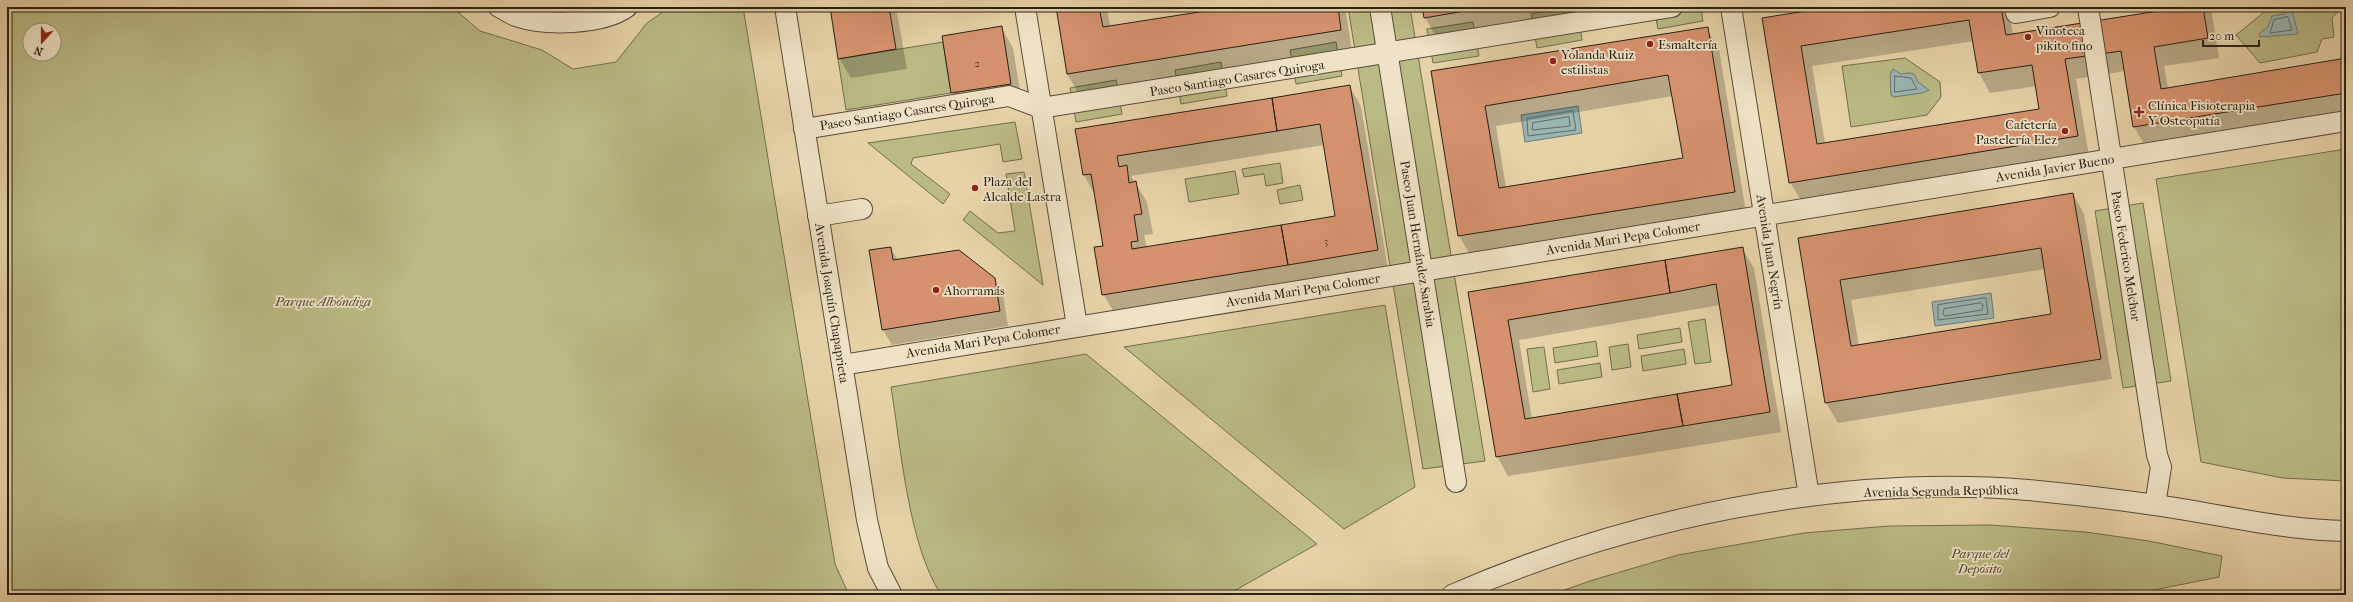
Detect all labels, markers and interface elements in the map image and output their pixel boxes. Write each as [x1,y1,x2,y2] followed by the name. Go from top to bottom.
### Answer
[22,22,62,62] north arrow
[2203,22,2259,48] scale bar
[2035,23,2093,53] place label: Vinoteca pikito fino
[2209,29,2234,43] text: 20 m
[2023,32,2033,42] marker: Vinoteca pikito fino
[1658,37,1719,52] place label: Esmaltería
[1645,39,1655,49] marker: Esmaltería
[32,43,45,58] text: N
[1560,47,1635,77] place label: Yolanda Ruiz estilistas
[1548,56,1558,66] marker: Yolanda Ruiz estilistas
[974,57,980,70] house number: 2
[1149,57,1326,99] street label: Paseo Santiago Casares Quiroga
[819,91,996,133] street label: Paseo Santiago Casares Quiroga
[2147,98,2256,128] place label: Clínica Fisioterapia Y Osteopatía
[2133,106,2145,118] marker: Clínica Fisioterapia Y Osteopatía
[1976,117,2058,147] place label: Cafetería Pastelería Elez
[2060,126,2070,136] marker: Cafetería Pastelería Elez
[1994,151,2116,185] street label: Avenida Javier Bueno
[1397,159,1439,329] street label: Paseo Juan Hernández Sarabia
[982,174,1062,204] place label: Plaza del Alcalde Lastra
[970,183,980,193] marker: Plaza del Alcalde Lastra
[2108,190,2144,323] street label: Paseo Federico Melchor
[1753,192,1787,311] street label: Avenida Juan Negrín
[1544,218,1702,258] street label: Avenida Mari Pepa Colomer
[812,221,852,385] street label: Avenida Joaquín Chapaprieta
[1324,235,1328,248] house number: 3
[1224,270,1382,310] street label: Avenida Mari Pepa Colomer
[943,283,1005,298] place label: Ahorramás
[931,285,941,295] marker: Ahorramás
[274,294,371,309] park label: Parque Alhóndiga
[904,321,1062,361] street label: Avenida Mari Pepa Colomer
[1862,482,2019,500] street label: Avenida Segunda República
[1950,546,2010,576] park label: Parque del Depósito

